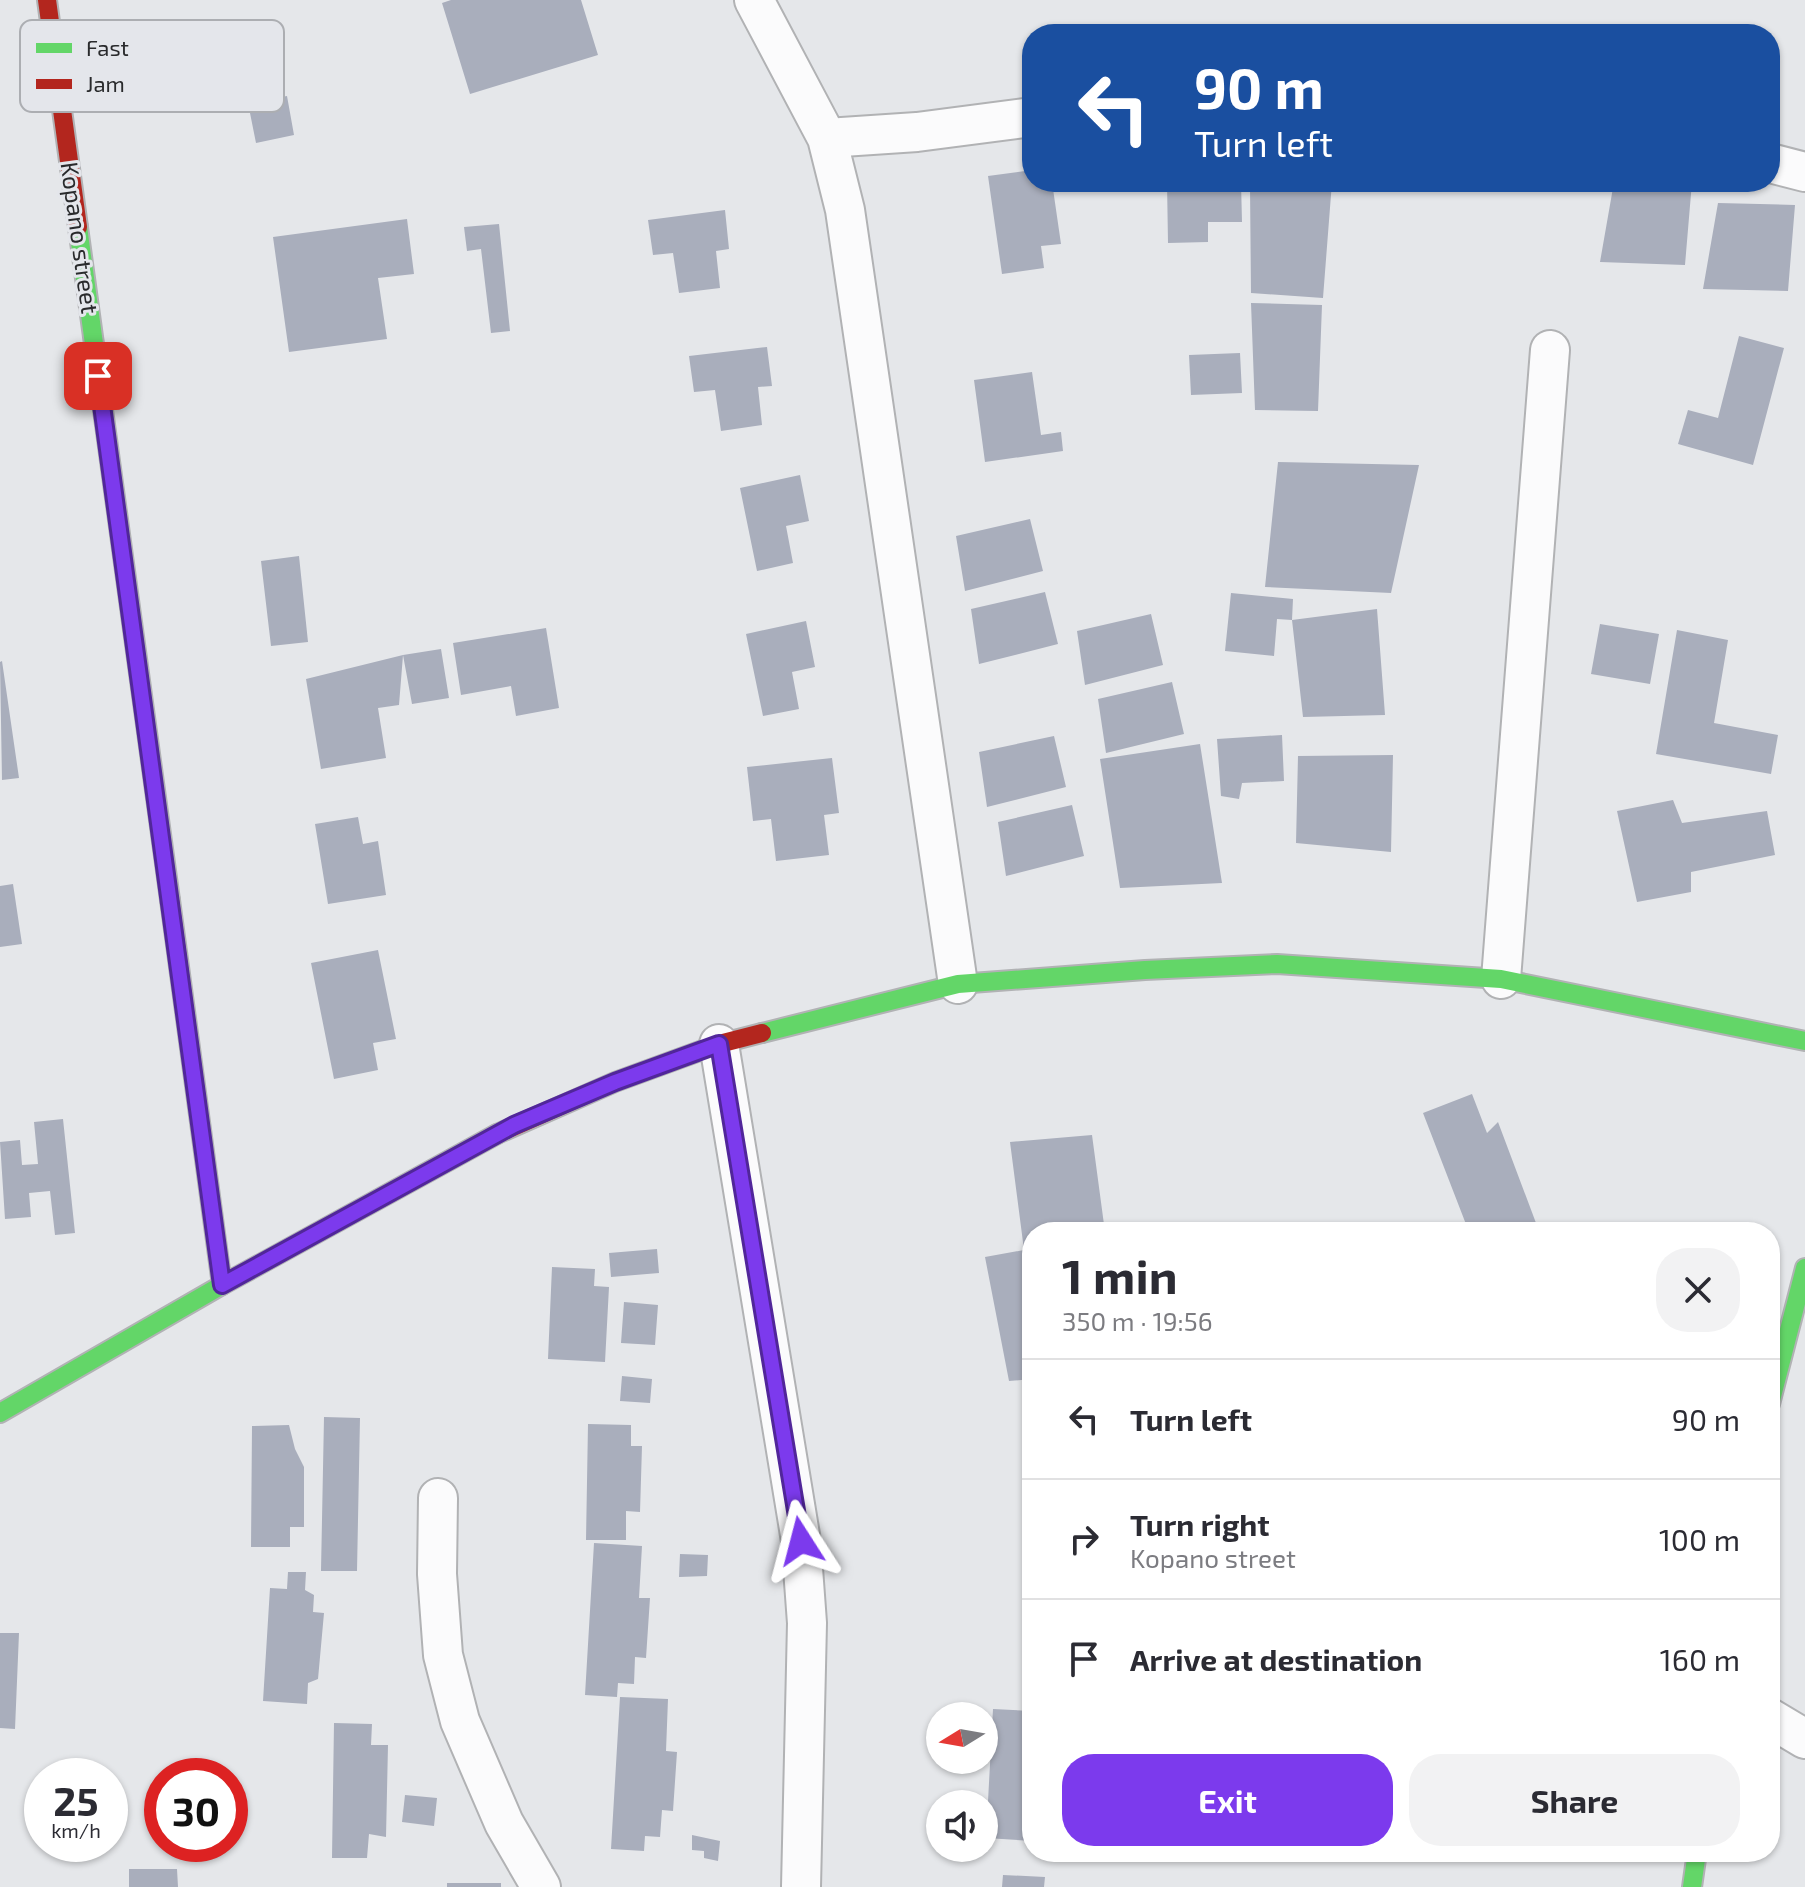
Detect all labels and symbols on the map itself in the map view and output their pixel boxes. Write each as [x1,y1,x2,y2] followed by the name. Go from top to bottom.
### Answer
[20,20,284,112] legend
[86,34,129,60] text: Fast
[86,70,125,96] text: Jam
[55,160,105,316] street label: Kopano street
[64,342,132,410] pin
[759,1499,843,1583] position arrow
[926,1702,998,1774] north arrow
[144,1758,248,1862] speed limit sign: 30

